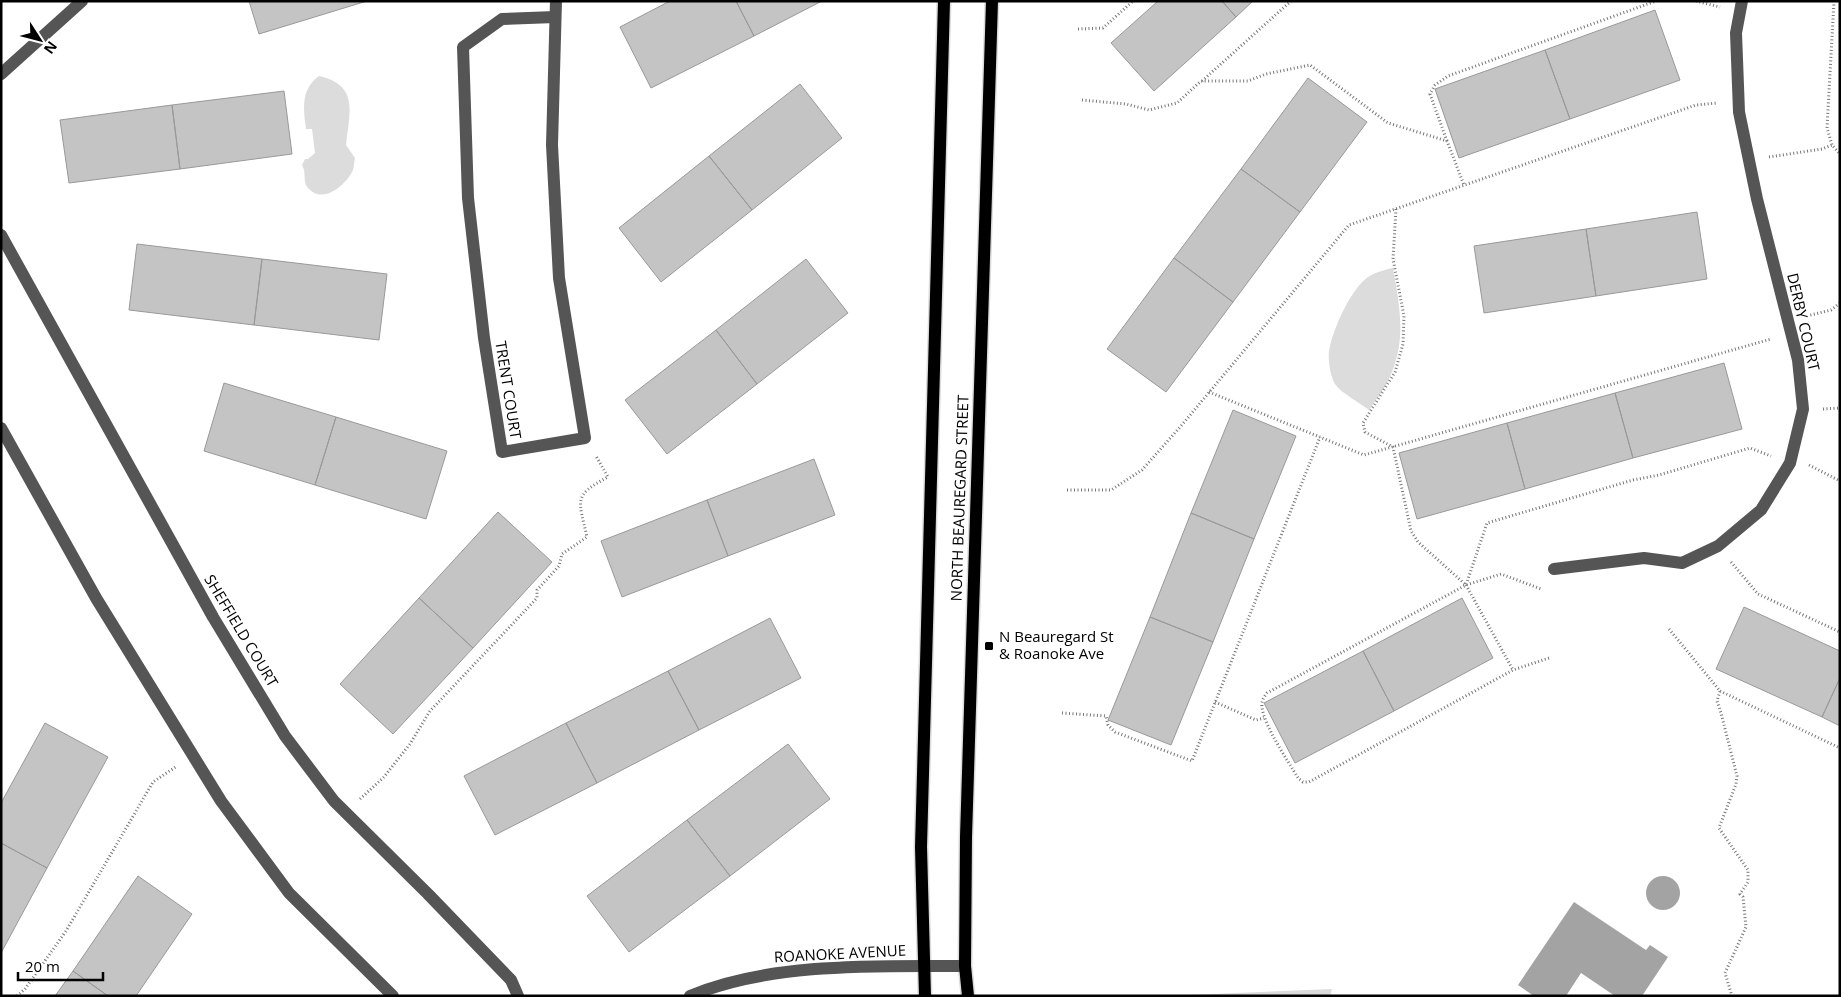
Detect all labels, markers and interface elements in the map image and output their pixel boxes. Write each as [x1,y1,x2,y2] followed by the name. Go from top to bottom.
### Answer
[15,15,65,65] north arrow
[40,38,62,58] text: N
[1783,271,1825,373] street label: DERBY COURT
[491,339,527,441] street label: TRENT COURT
[945,394,973,602] street label: NORTH BEAUREGARD STREET
[200,571,284,691] street label: SHEFFIELD COURT
[999,626,1114,663] place label: N Beauregard St & Roanoke Ave
[983,640,995,652] marker: N Beauregard St & Roanoke Ave
[773,940,906,966] street label: ROANOKE AVENUE
[18,950,102,982] scale bar
[25,956,60,976] text: 20 m

